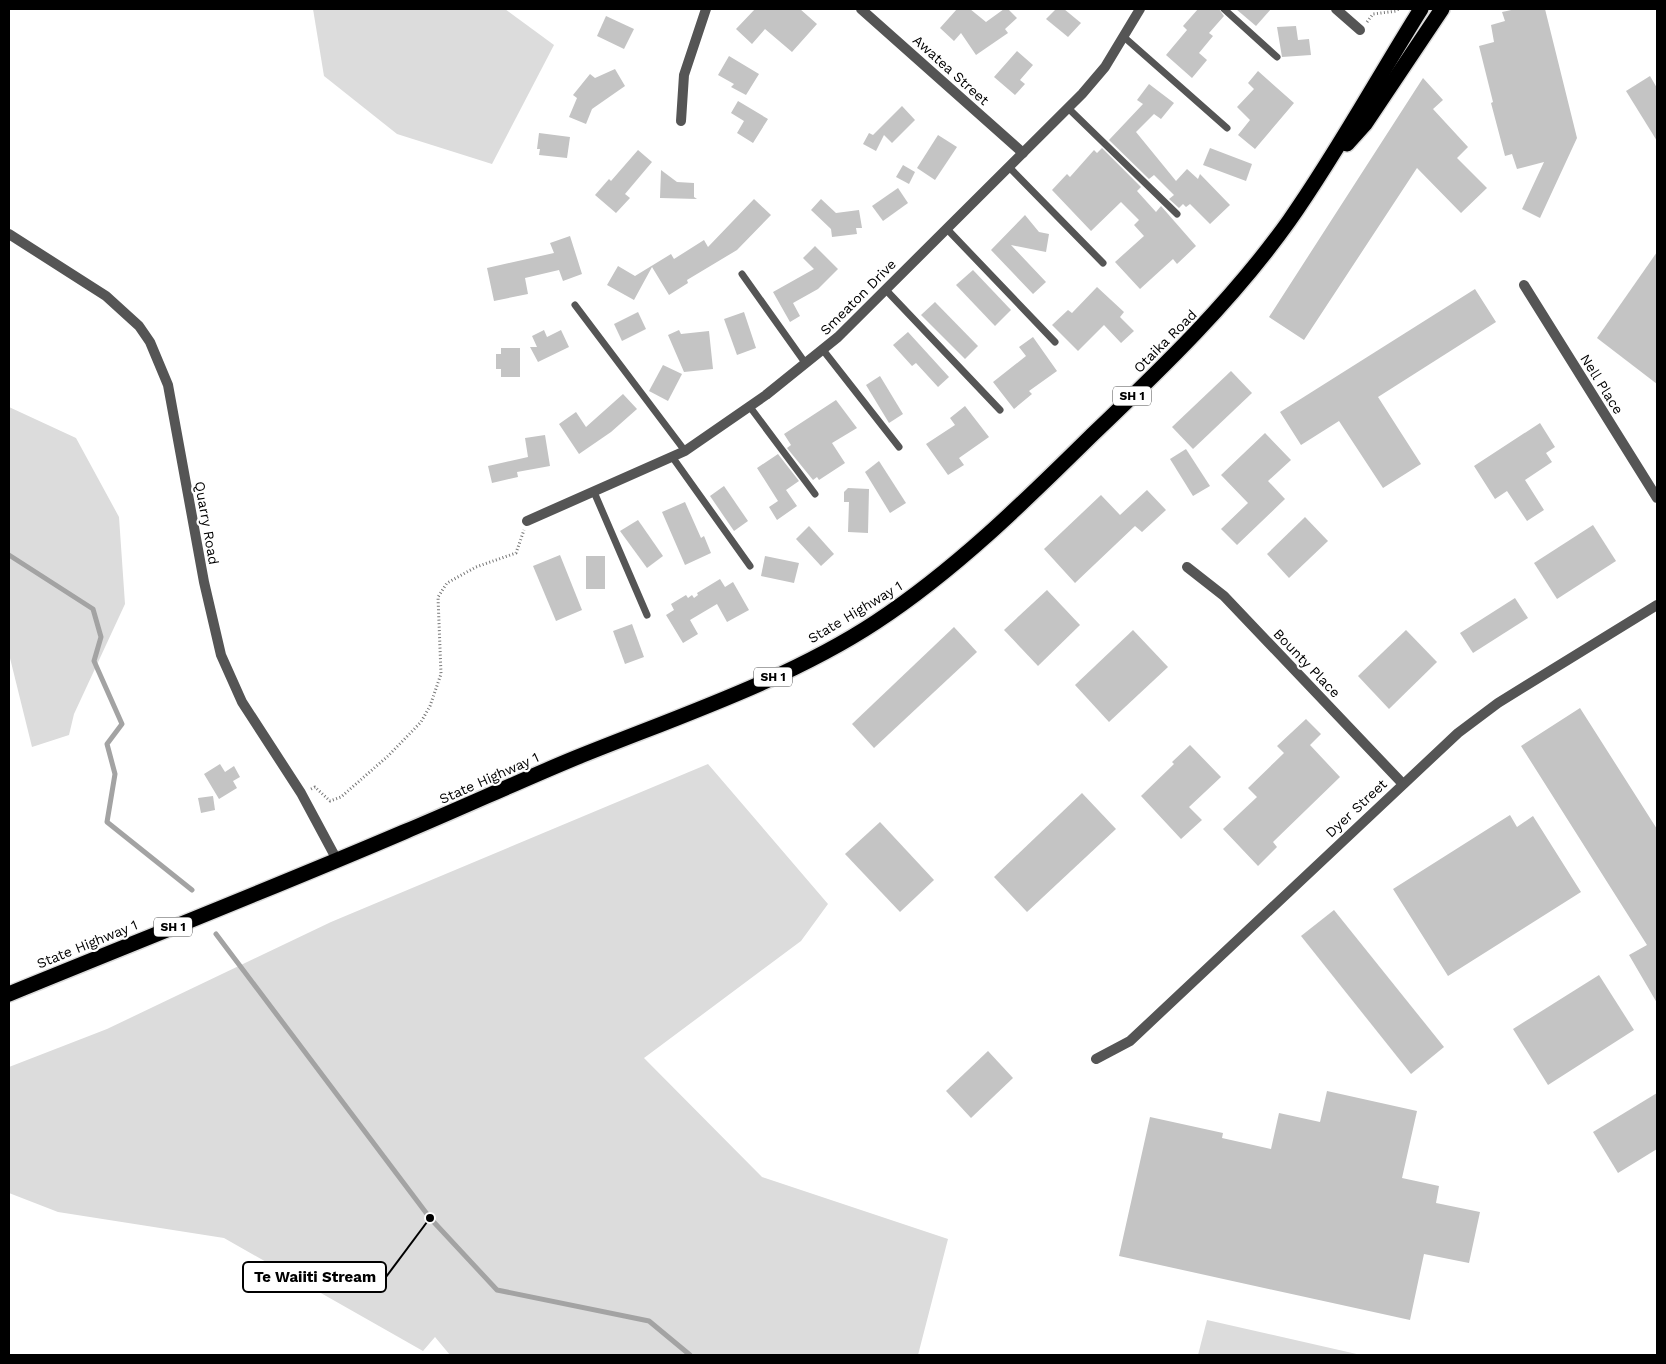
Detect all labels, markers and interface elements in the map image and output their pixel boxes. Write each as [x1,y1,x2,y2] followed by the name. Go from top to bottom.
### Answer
[910,32,992,108] street label: Awatea Street
[817,256,899,338] street label: Smeaton Drive
[1130,306,1200,376] street label: Otaika Road
[1577,351,1627,417] street label: Nell Place
[1113,386,1151,406] road number: SH 1
[192,480,222,566] street label: Quarry Road
[805,578,905,646] street label: State Highway 1
[1270,625,1344,701] street label: Bounty Place
[754,668,792,686] road number: SH 1
[437,749,541,807] street label: State Highway 1
[1322,776,1390,840] street label: Dyer Street
[34,917,140,971] street label: State Highway 1
[154,918,192,936] road number: SH 1
[243,1262,386,1292] callout: Te Waiiti Stream
[254,1268,376,1286] text: Te Waiiti Stream

